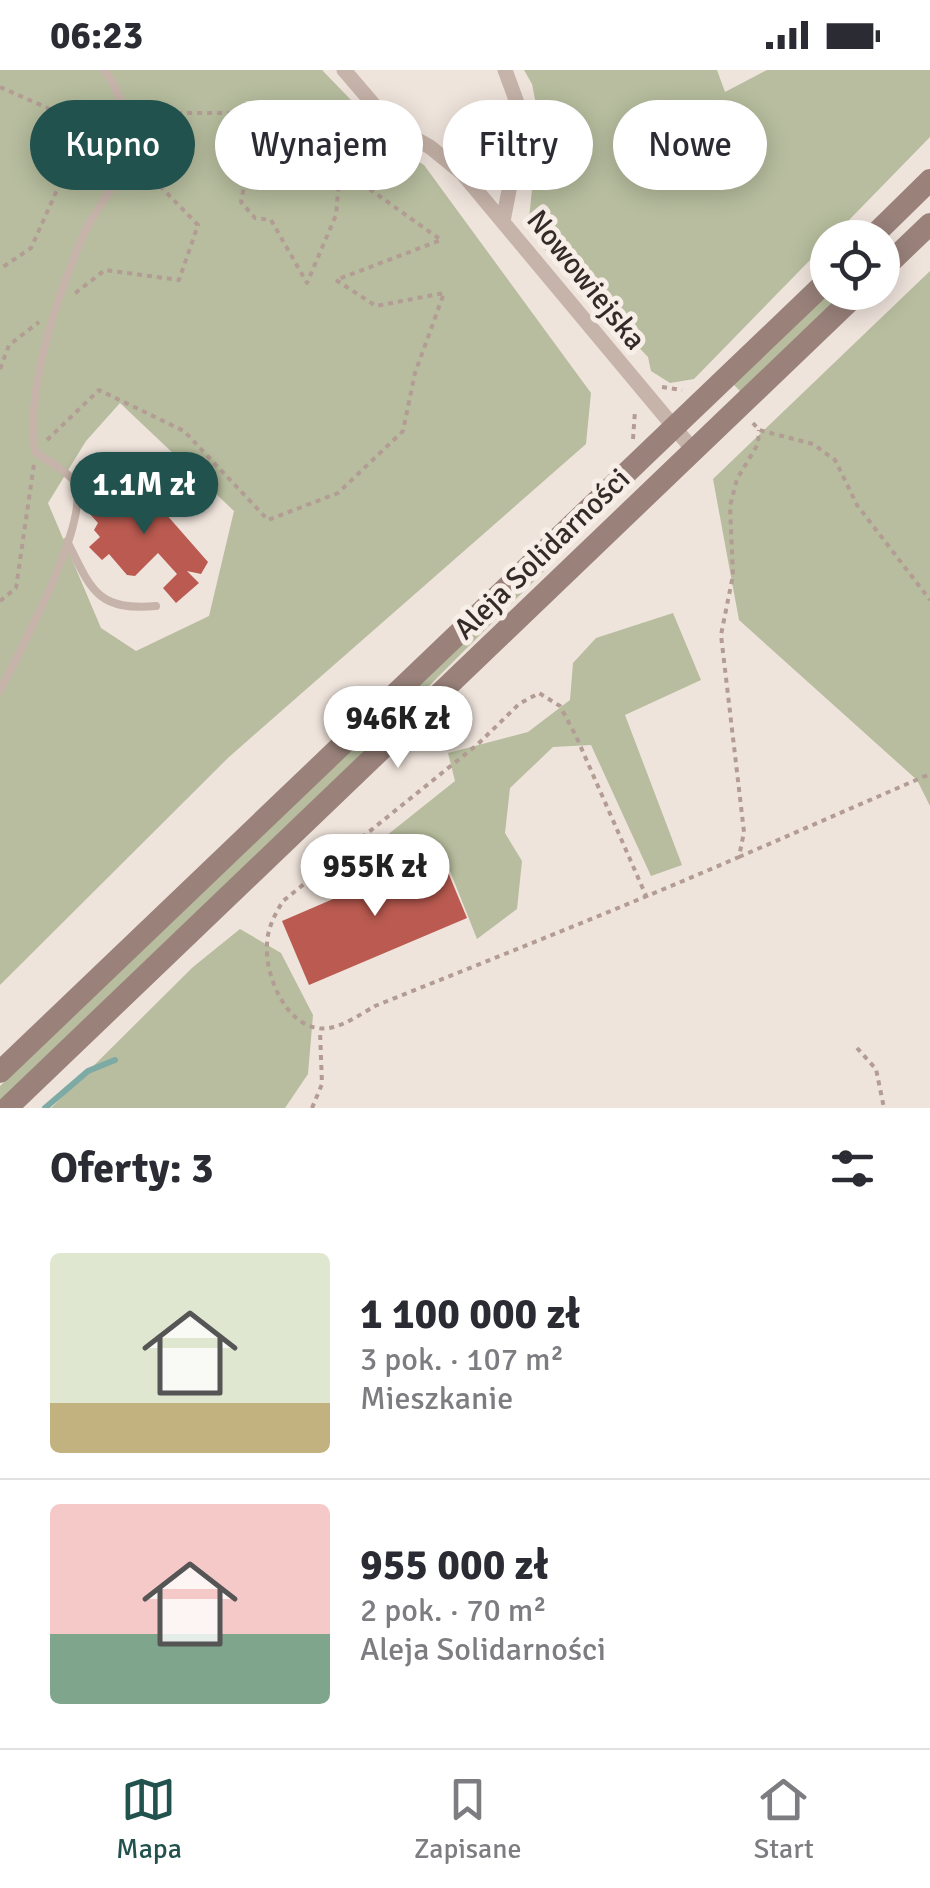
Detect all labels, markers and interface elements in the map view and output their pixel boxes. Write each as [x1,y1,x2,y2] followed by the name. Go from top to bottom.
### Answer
[50,12,143,59] text: 06:23
[30,100,195,190] chip: Kupno
[215,100,423,190] chip: Wynajem
[443,100,593,190] chip: Filtry
[613,100,767,190] chip: Nowe
[518,203,654,357] street label: Nowowiejska
[810,220,900,310] map controls
[810,220,900,310] button: locate
[52,452,236,537] pin: 1.1M zł
[446,461,638,647] street label: Aleja Solidarności
[92,465,196,504] text: 1.1M zł
[306,686,490,771] pin: 946K zł
[346,699,450,738] text: 946K zł
[283,834,467,919] pin: 955K zł
[323,847,427,886] text: 955K zł
[825,1141,880,1196] icon: filters
[50,1143,214,1194] text: Oferty: 3
[360,1289,581,1340] text: 1 100 000 zł
[130,1293,250,1413] icon: home
[360,1340,564,1379] text: 3 pok. · 107 m²
[360,1379,513,1418] text: Mieszkanie
[360,1540,549,1591] text: 955 000 zł
[130,1544,250,1664] icon: home
[360,1591,547,1630] text: 2 pok. · 70 m²
[360,1630,606,1669] text: Aleja Solidarności
[116,1772,182,1866] tab: Mapa
[414,1772,522,1866] tab: Zapisane
[754,1772,814,1866] tab: Start

